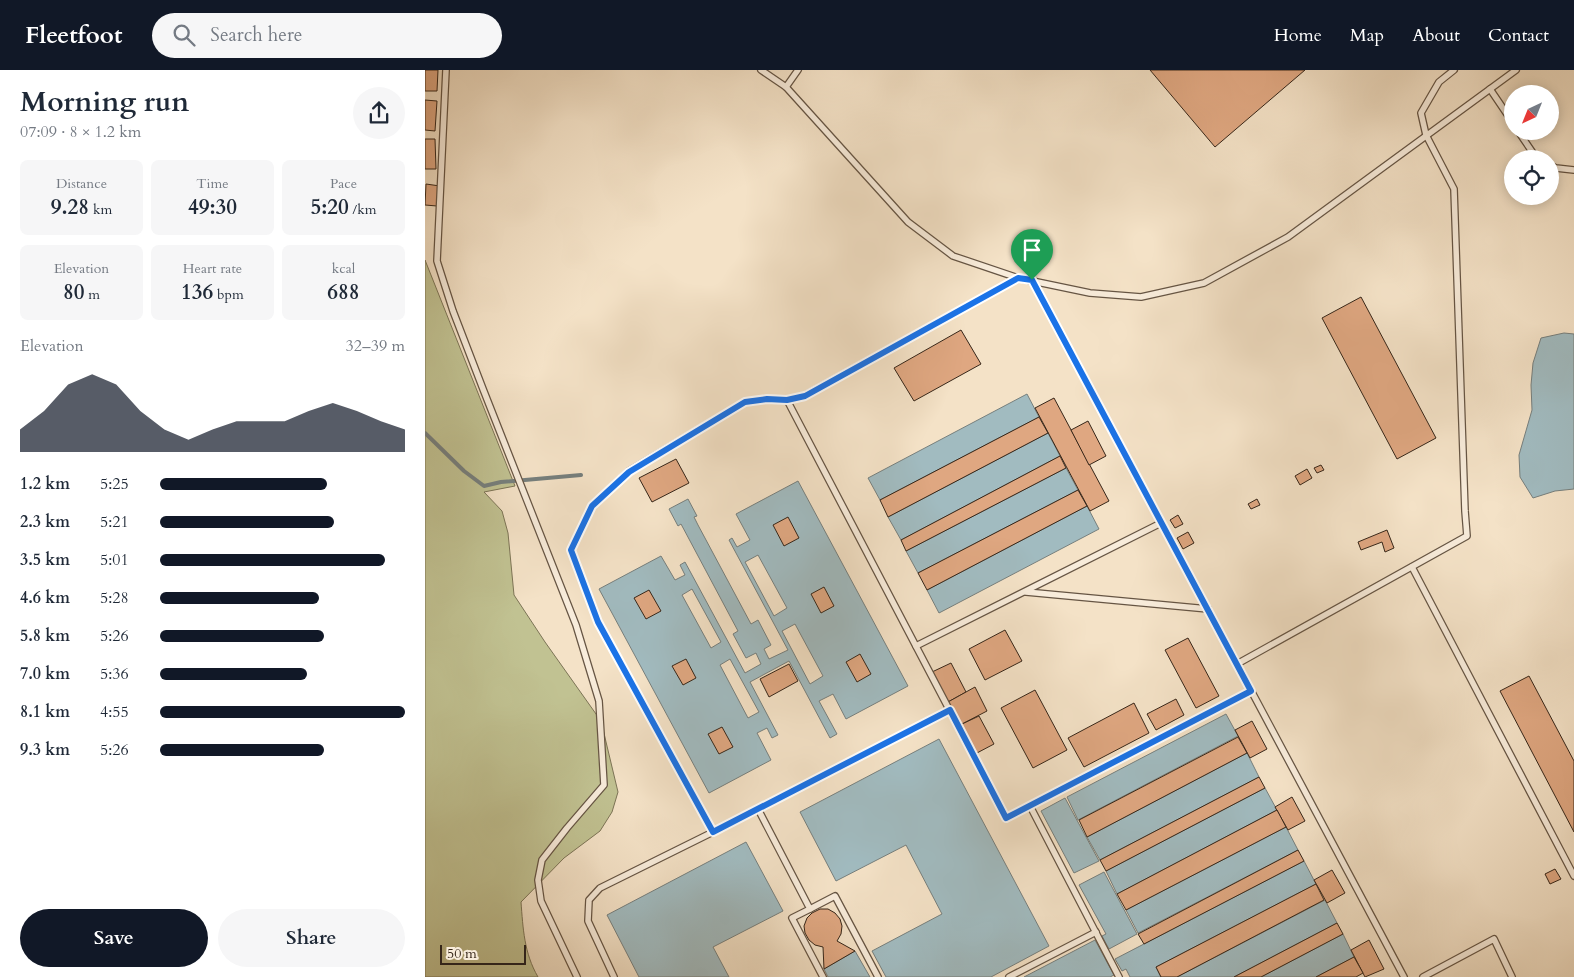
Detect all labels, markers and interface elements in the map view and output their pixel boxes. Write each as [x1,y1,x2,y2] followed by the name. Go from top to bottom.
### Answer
[152,13,502,58] search box
[25,19,122,52] text: Fleetfoot
[170,21,198,49] icon: search
[210,22,302,48] text: Search here
[1274,23,1322,48] text: Home
[1350,23,1384,48] text: Map
[1412,23,1460,48] text: About
[1488,23,1549,48] text: Contact
[20,83,189,121] text: Morning run
[1504,85,1559,140] north arrow
[1504,85,1559,205] map controls
[353,87,405,139] button: share
[20,121,141,143] text: 07:09 · 8 × 1.2 km
[1504,150,1559,205] button: locate
[56,174,107,193] text: Distance
[196,174,229,193] text: Time
[330,174,357,193] text: Pace
[51,193,89,222] text: 9.28
[188,193,237,222] text: 49:30
[310,193,349,222] text: 5:20
[89,200,112,219] text: km
[349,200,377,219] text: /km
[1011,229,1053,280] pin
[1018,236,1046,264] icon: arrive
[54,259,109,278] text: Elevation
[183,259,242,278] text: Heart rate
[332,259,355,278] text: kcal
[63,278,84,307] text: 80
[181,278,213,307] text: 136
[327,278,360,307] text: 688
[84,285,100,304] text: m
[213,285,244,304] text: bpm
[20,335,84,357] text: Elevation
[346,335,405,357] text: 32–39 m
[20,473,70,495] text: 1.2 km
[100,473,129,495] text: 5:25
[20,511,70,533] text: 2.3 km
[100,511,129,533] text: 5:21
[20,549,70,571] text: 3.5 km
[100,549,129,571] text: 5:01
[20,587,70,609] text: 4.6 km
[100,587,129,609] text: 5:28
[20,625,70,647] text: 5.8 km
[100,625,129,647] text: 5:26
[20,663,70,685] text: 7.0 km
[100,663,129,685] text: 5:36
[20,701,70,723] text: 8.1 km
[100,701,129,723] text: 4:55
[20,739,70,761] text: 9.3 km
[100,739,129,761] text: 5:26
[20,909,208,967] button: Save
[218,909,405,967] button: Share
[440,942,526,965] scale bar
[447,944,477,963] text: 50 m

